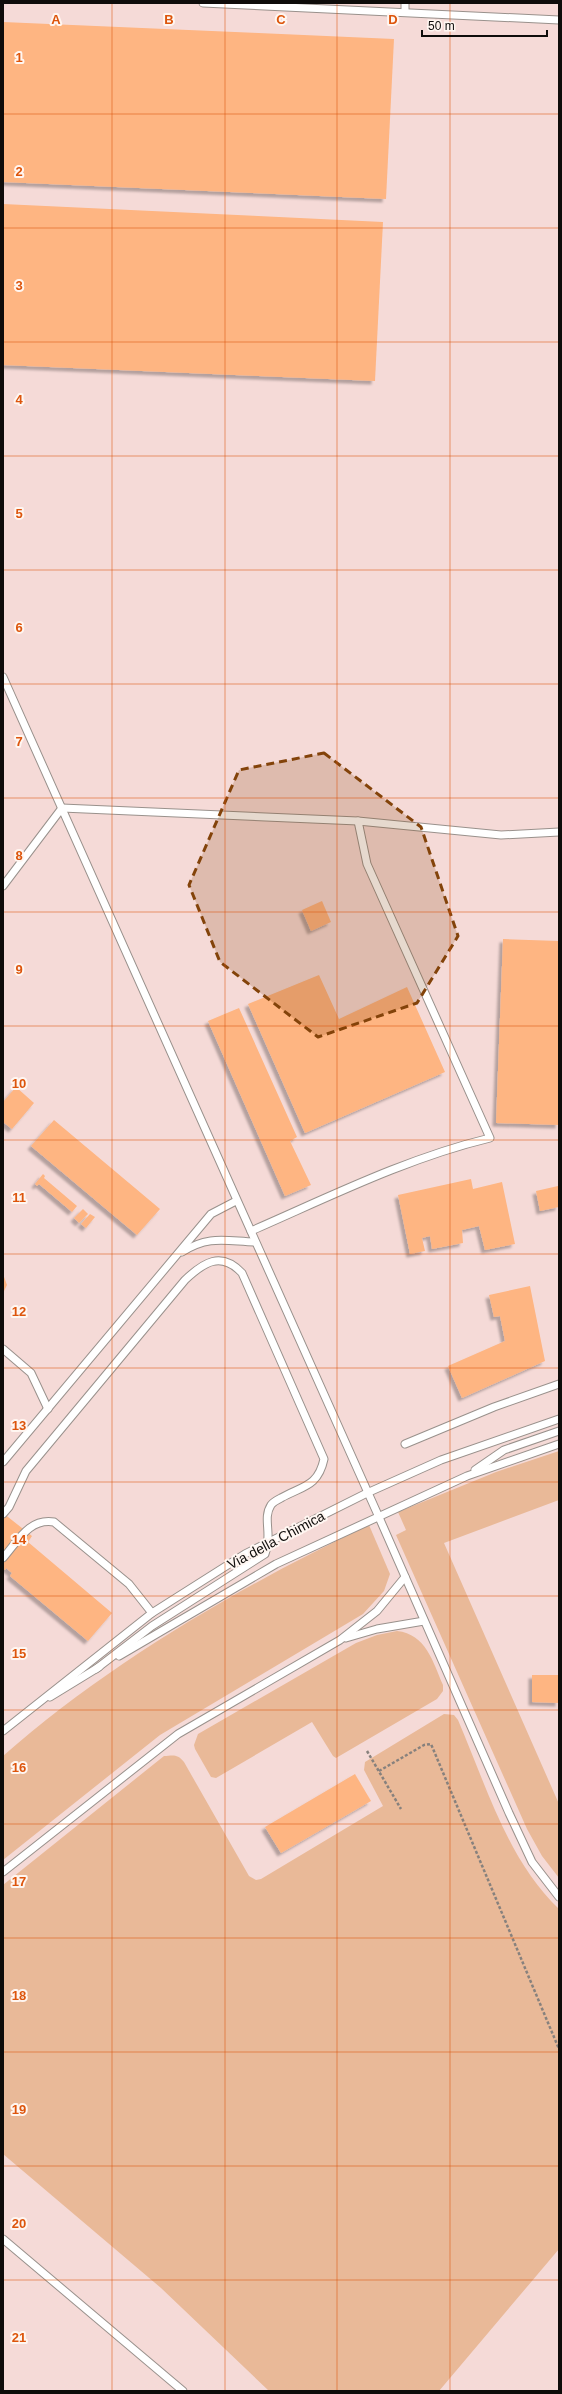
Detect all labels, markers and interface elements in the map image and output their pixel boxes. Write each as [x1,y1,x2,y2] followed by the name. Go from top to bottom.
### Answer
[51,12,61,27] text: A
[164,12,174,27] text: B
[276,12,286,27] text: C
[388,12,398,27] text: D
[422,12,547,38] scale bar
[428,19,455,33] text: 50 m
[15,50,23,65] text: 1
[15,164,23,179] text: 2
[15,278,23,293] text: 3
[15,392,23,407] text: 4
[15,506,23,521] text: 5
[15,620,23,635] text: 6
[15,734,23,749] text: 7
[15,848,23,863] text: 8
[15,962,23,977] text: 9
[12,1076,26,1091] text: 10
[12,1190,26,1205] text: 11
[12,1304,26,1319] text: 12
[12,1418,26,1433] text: 13
[225,1508,328,1572] street label: Via della Chimica
[12,1532,27,1547] text: 14
[12,1646,26,1661] text: 15
[12,1760,26,1775] text: 16
[12,1874,26,1889] text: 17
[12,1988,26,2003] text: 18
[12,2102,26,2117] text: 19
[12,2216,26,2231] text: 20
[12,2330,26,2345] text: 21

